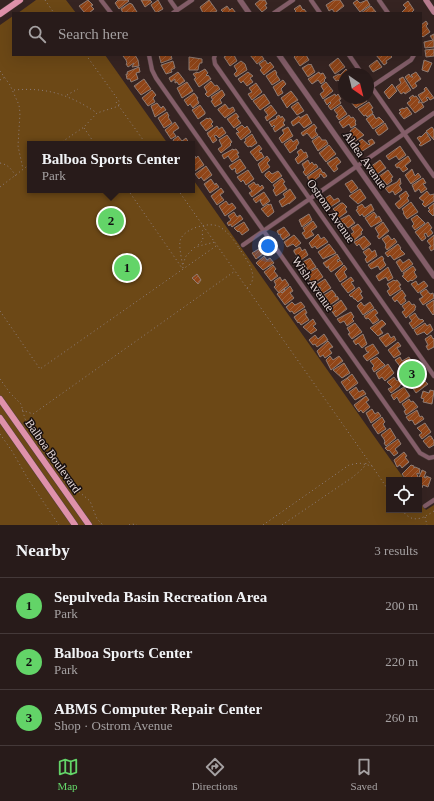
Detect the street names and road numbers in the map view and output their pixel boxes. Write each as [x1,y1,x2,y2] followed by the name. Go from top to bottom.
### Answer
[340,128,390,192] street label: Aldea Avenue
[304,176,358,246] street label: Ostrom Avenue
[289,254,337,314] street label: Wish Avenue
[22,416,84,496] street label: Balboa Boulevard

